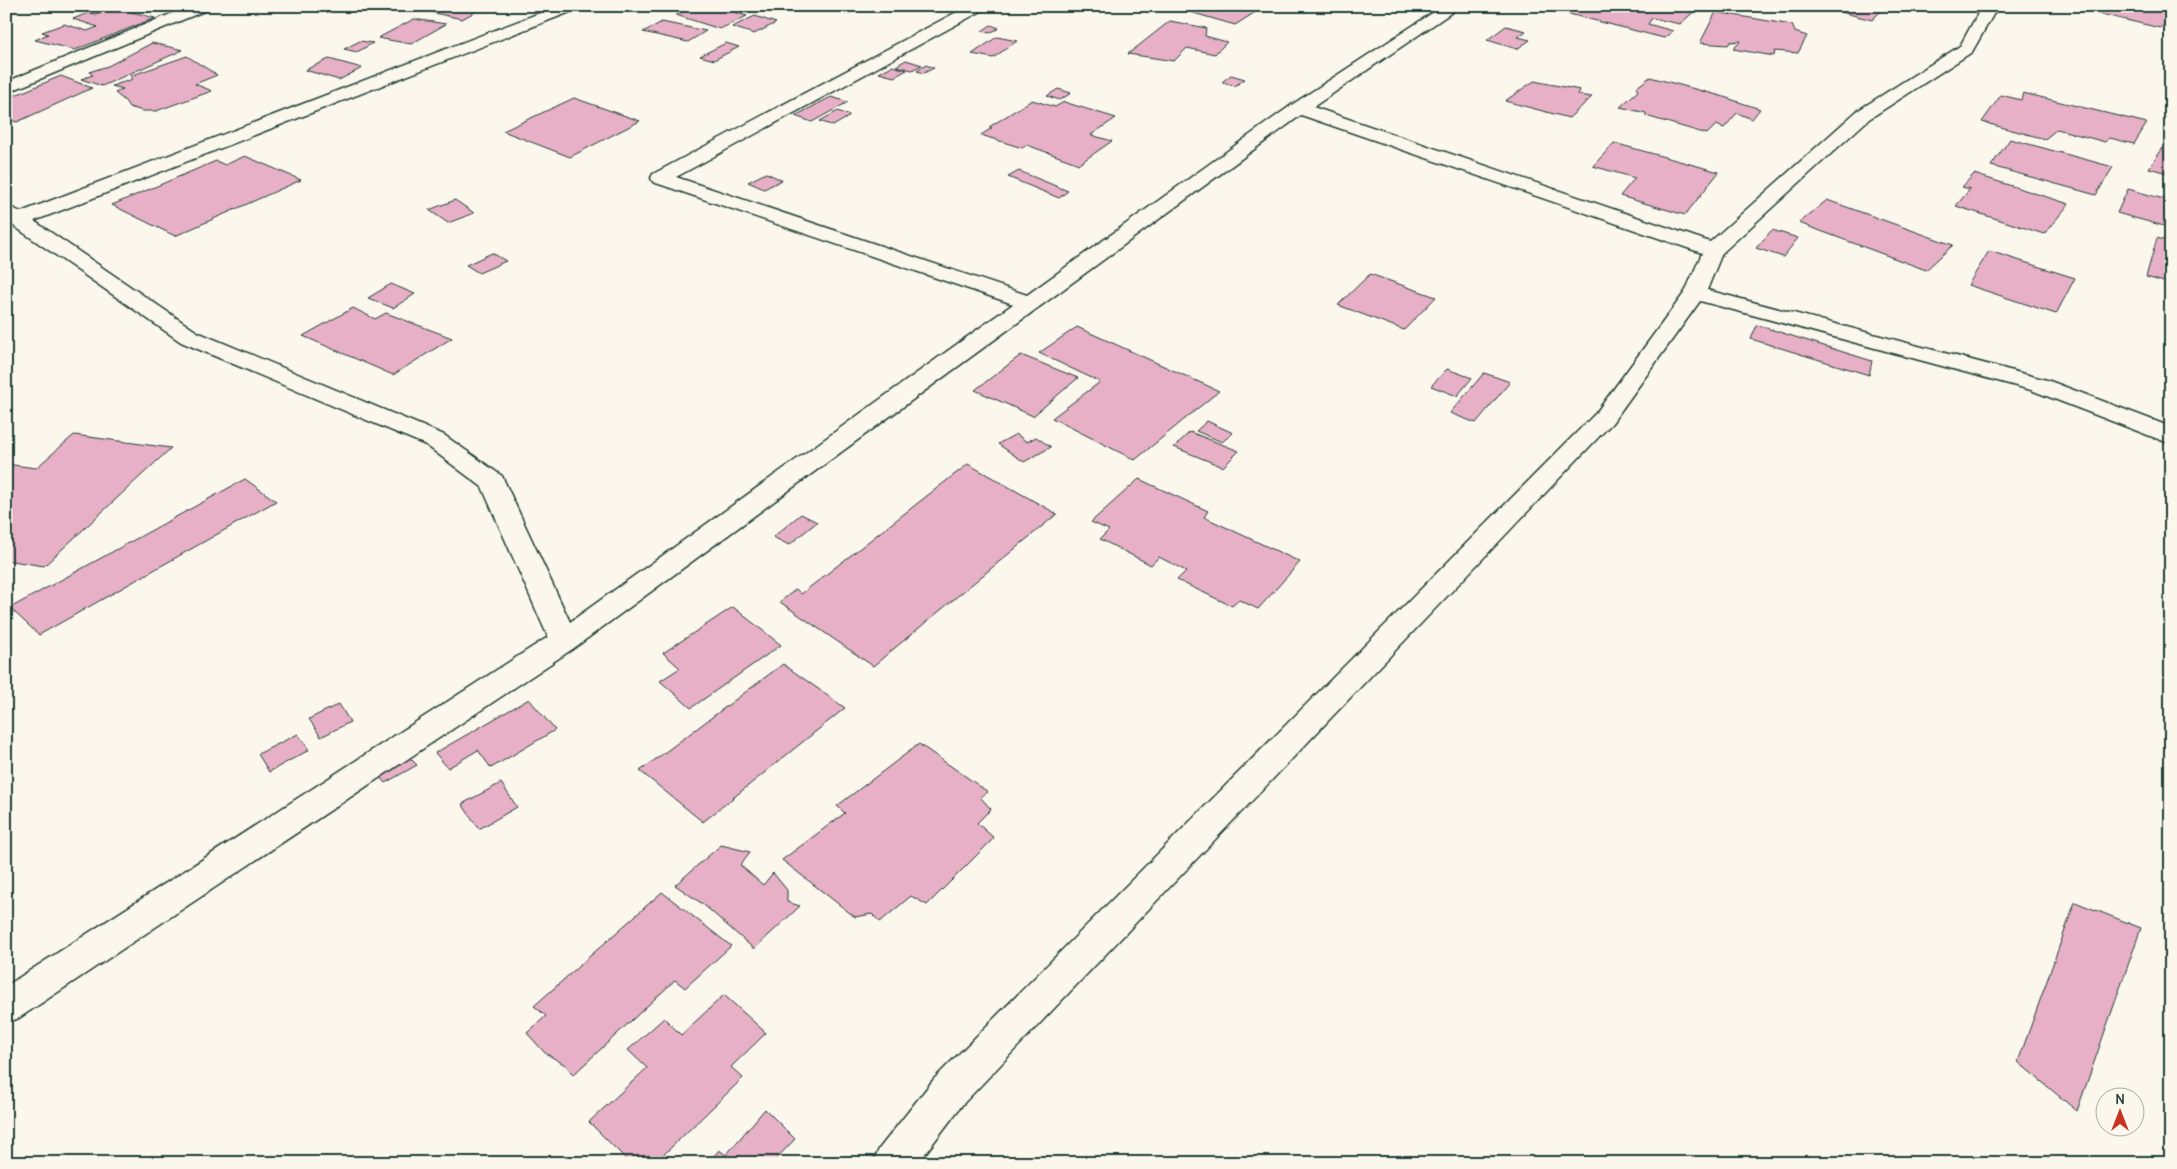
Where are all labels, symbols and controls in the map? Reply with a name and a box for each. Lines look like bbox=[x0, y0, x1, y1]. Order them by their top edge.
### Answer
north arrow bbox=[2094, 1086, 2144, 1136]
text: N bbox=[2115, 1090, 2125, 1108]

